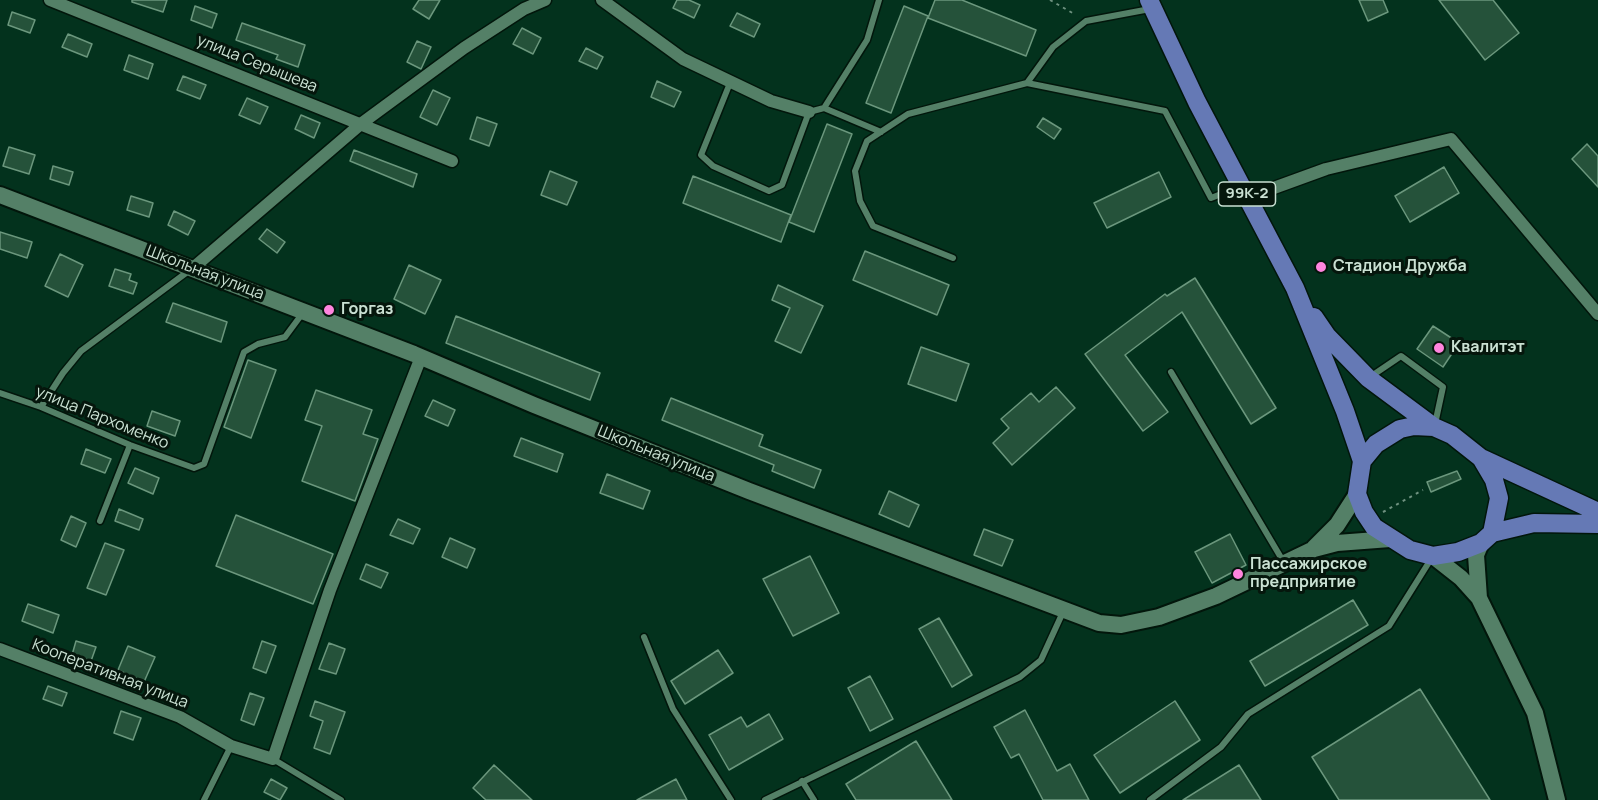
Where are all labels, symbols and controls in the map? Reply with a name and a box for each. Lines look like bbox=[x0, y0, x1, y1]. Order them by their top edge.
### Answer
street label: улица Серышева bbox=[194, 31, 320, 97]
road number: 99К-2 bbox=[1218, 182, 1276, 206]
street label: Школьная улица bbox=[143, 242, 267, 304]
place label: Стадион Дружба bbox=[1333, 257, 1467, 277]
marker: Стадион Дружба bbox=[1314, 260, 1328, 274]
place label: Горгаз bbox=[341, 300, 393, 320]
marker: Горгаз bbox=[322, 303, 336, 317]
place label: Квалитэт bbox=[1451, 338, 1525, 358]
marker: Квалитэт bbox=[1432, 341, 1446, 355]
street label: улица Пархоменко bbox=[32, 382, 172, 454]
street label: Школьная улица bbox=[595, 422, 717, 486]
place label: Пассажирское предприятие bbox=[1250, 555, 1367, 593]
marker: Пассажирское предприятие bbox=[1231, 567, 1245, 581]
street label: Кооперативная улица bbox=[29, 635, 191, 713]

